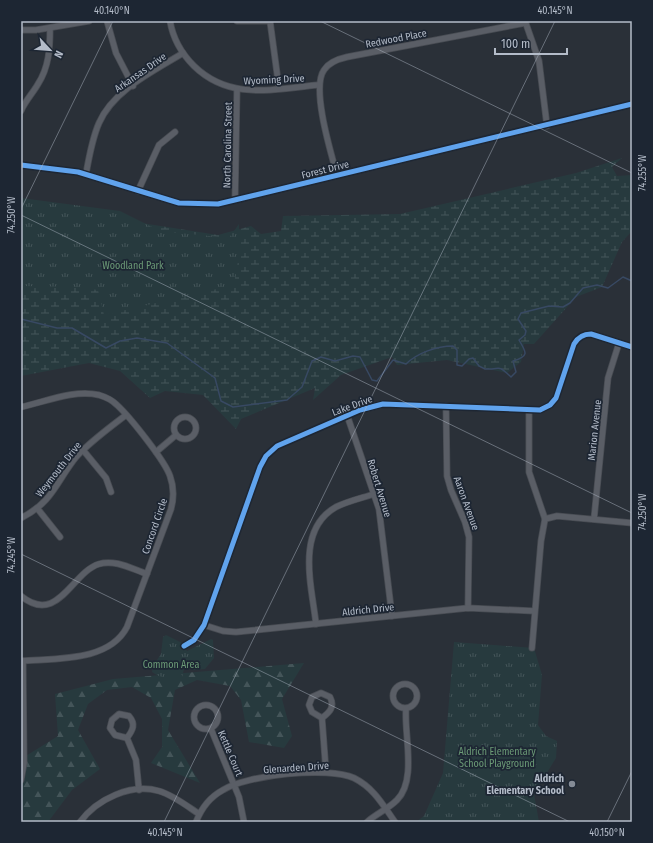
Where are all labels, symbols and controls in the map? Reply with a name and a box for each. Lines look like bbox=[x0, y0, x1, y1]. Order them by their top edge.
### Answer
text: 40.140°N bbox=[94, 5, 130, 17]
text: 40.145°N bbox=[537, 5, 573, 17]
street label: Redwood Place bbox=[365, 27, 428, 51]
north arrow bbox=[30, 30, 70, 70]
scale bar bbox=[495, 30, 567, 56]
text: 100 m bbox=[501, 37, 530, 51]
text: N bbox=[51, 48, 66, 60]
street label: Arkansas Drive bbox=[112, 51, 169, 95]
street label: Wyoming Drive bbox=[243, 72, 305, 88]
street label: North Carolina Street bbox=[221, 101, 235, 188]
text: 74.255°W bbox=[637, 154, 649, 191]
street label: Forest Drive bbox=[300, 158, 350, 182]
text: 74.250°W bbox=[6, 196, 18, 234]
park label: Woodland Park bbox=[102, 260, 164, 272]
street label: Lake Drive bbox=[330, 393, 374, 419]
street label: Marion Avenue bbox=[586, 399, 604, 461]
street label: Weymouth Drive bbox=[33, 439, 84, 500]
street label: Robert Avenue bbox=[365, 458, 394, 519]
street label: Aaron Avenue bbox=[451, 475, 481, 532]
text: 74.250°W bbox=[637, 493, 649, 531]
street label: Concord Circle bbox=[140, 497, 170, 556]
text: 74.245°W bbox=[6, 536, 18, 573]
street label: Aldrich Drive bbox=[341, 601, 395, 619]
park label: Common Area bbox=[143, 659, 199, 671]
street label: Kettle Court bbox=[215, 729, 245, 779]
park label: Aldrich Elementary School Playground bbox=[458, 746, 536, 770]
street label: Glenarden Drive bbox=[263, 760, 329, 776]
place label: Aldrich Elementary School bbox=[487, 773, 564, 797]
marker: Aldrich Elementary School bbox=[567, 779, 577, 789]
text: 40.145°N bbox=[147, 827, 183, 839]
text: 40.150°N bbox=[589, 827, 625, 839]

